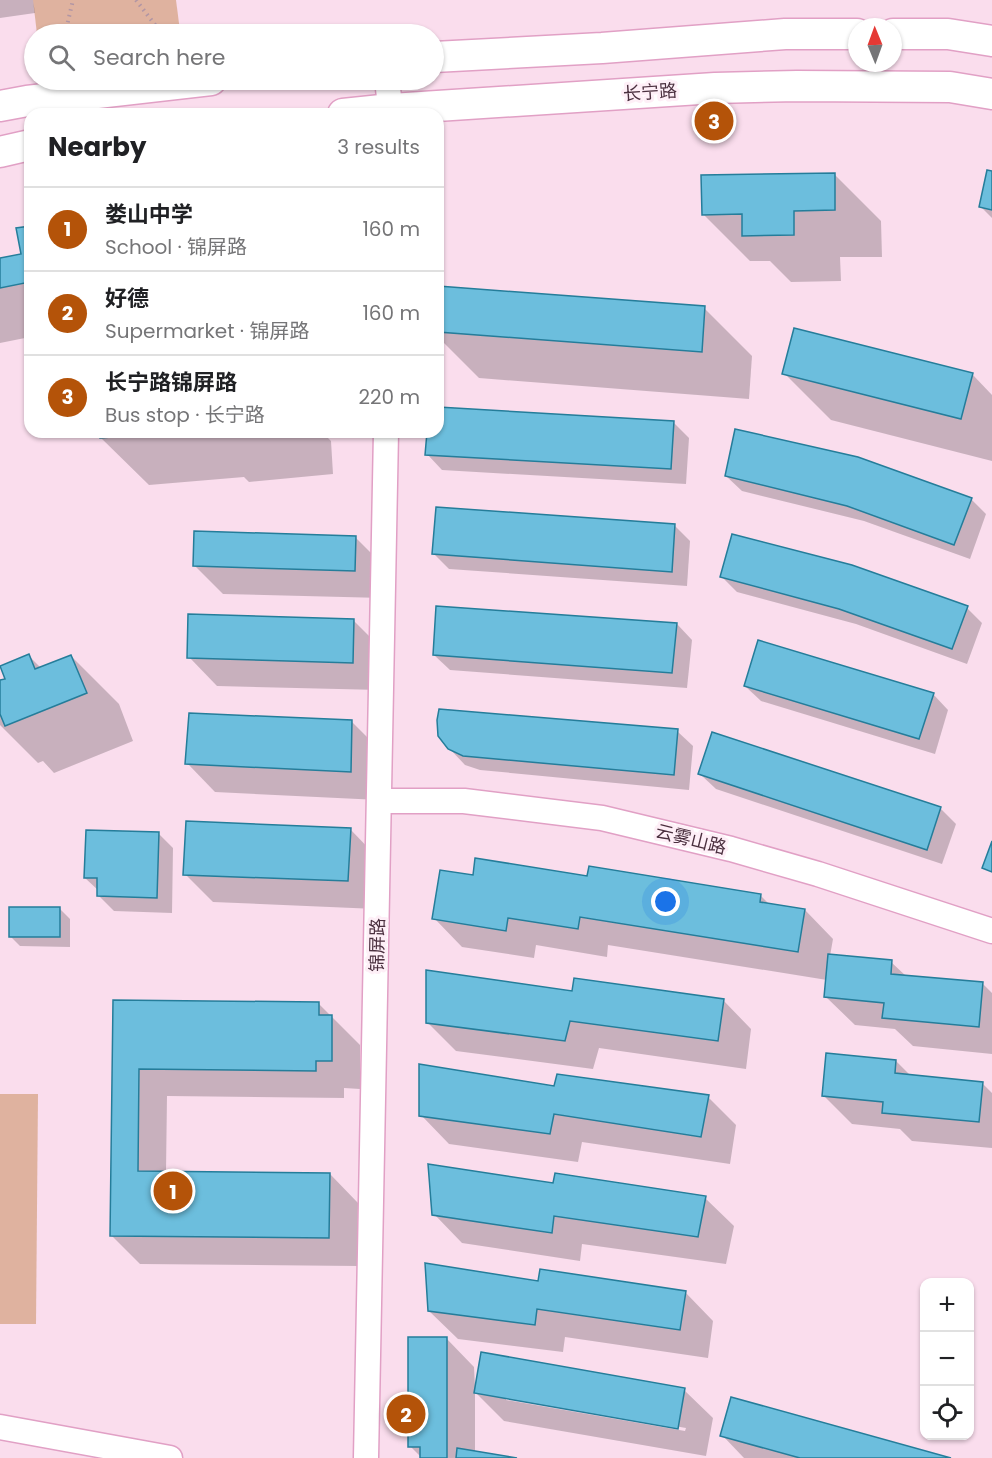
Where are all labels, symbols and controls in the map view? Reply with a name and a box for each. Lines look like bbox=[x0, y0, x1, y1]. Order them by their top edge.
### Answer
north arrow bbox=[848, 18, 902, 72]
search box bbox=[24, 24, 444, 90]
icon: search bbox=[45, 41, 78, 74]
text: Search here bbox=[93, 42, 226, 73]
street label: 长宁路 bbox=[622, 78, 678, 106]
pin: 3 bbox=[694, 98, 734, 144]
text: Nearby bbox=[48, 129, 146, 165]
text: 3 results bbox=[337, 133, 420, 161]
text: 娄山中学 bbox=[105, 199, 193, 230]
text: 1 bbox=[64, 215, 71, 243]
text: 160 m bbox=[362, 215, 420, 243]
text: School · 锦屏路 bbox=[105, 233, 247, 261]
text: 好德 bbox=[105, 283, 149, 314]
text: 2 bbox=[62, 299, 73, 327]
text: 160 m bbox=[362, 299, 420, 327]
text: Supermarket · 锦屏路 bbox=[105, 317, 309, 345]
text: 长宁路锦屏路 bbox=[105, 367, 237, 398]
text: 3 bbox=[61, 383, 74, 411]
text: 220 m bbox=[359, 383, 420, 411]
text: Bus stop · 长宁路 bbox=[105, 401, 265, 429]
street label: 云雾山路 bbox=[653, 818, 729, 860]
your location bbox=[651, 887, 680, 916]
street label: 锦屏路 bbox=[364, 918, 390, 972]
pin: 1 bbox=[154, 1168, 192, 1214]
map controls bbox=[920, 1278, 974, 1440]
button: + bbox=[920, 1278, 974, 1332]
button: − bbox=[920, 1332, 974, 1386]
button: locate bbox=[920, 1386, 974, 1440]
pin: 2 bbox=[386, 1392, 426, 1436]

